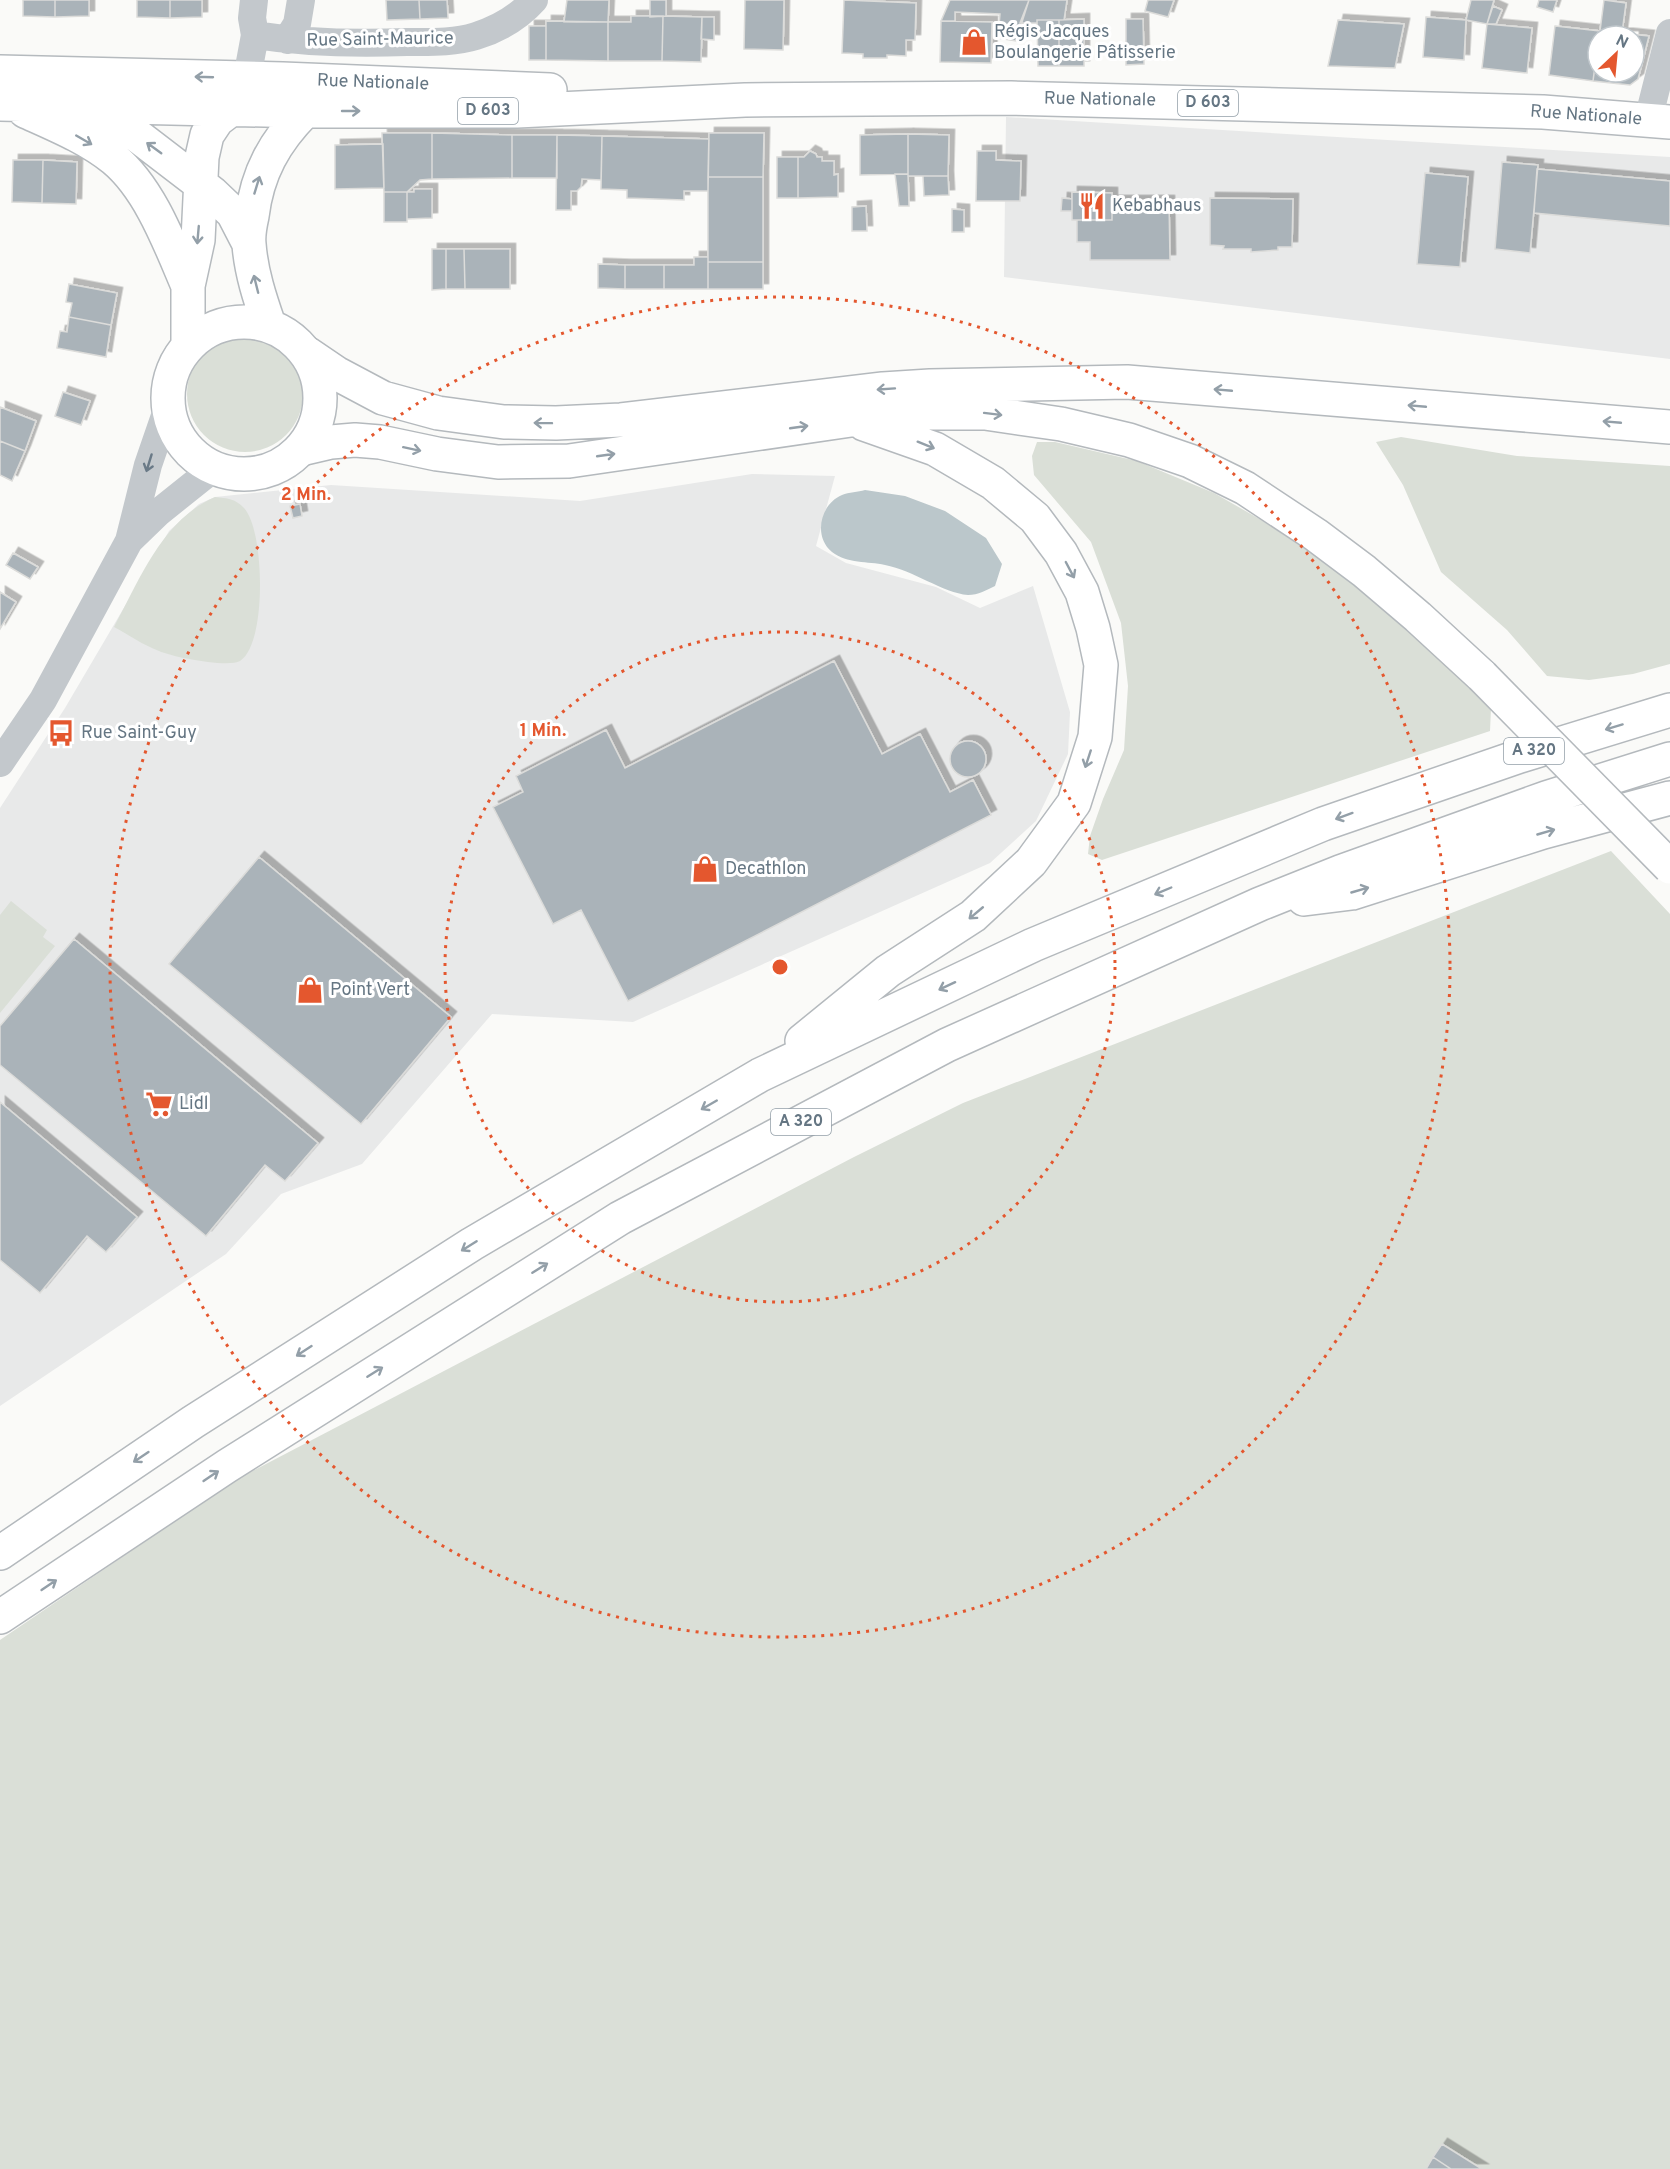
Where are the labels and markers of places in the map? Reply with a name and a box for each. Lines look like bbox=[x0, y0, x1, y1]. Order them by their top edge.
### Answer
place label: Régis Jacques Boulangerie Pâtisserie bbox=[994, 21, 1176, 65]
shop icon: Régis Jacques Boulangerie Pâtisserie bbox=[959, 27, 989, 57]
restaurant icon: Kebabhaus bbox=[1077, 191, 1107, 221]
place label: Kebabhaus bbox=[1112, 195, 1201, 218]
bus stop icon: Rue Saint-Guy bbox=[46, 718, 76, 748]
place label: Rue Saint-Guy bbox=[81, 722, 197, 745]
shop icon: Decathlon bbox=[690, 854, 720, 884]
place label: Decathlon bbox=[725, 858, 807, 881]
centre of rings bbox=[770, 957, 790, 977]
shop icon: Point Vert bbox=[295, 975, 325, 1005]
place label: Point Vert bbox=[330, 979, 410, 1002]
supermarket icon: Lidl bbox=[144, 1089, 174, 1119]
place label: Lidl bbox=[179, 1093, 208, 1116]

